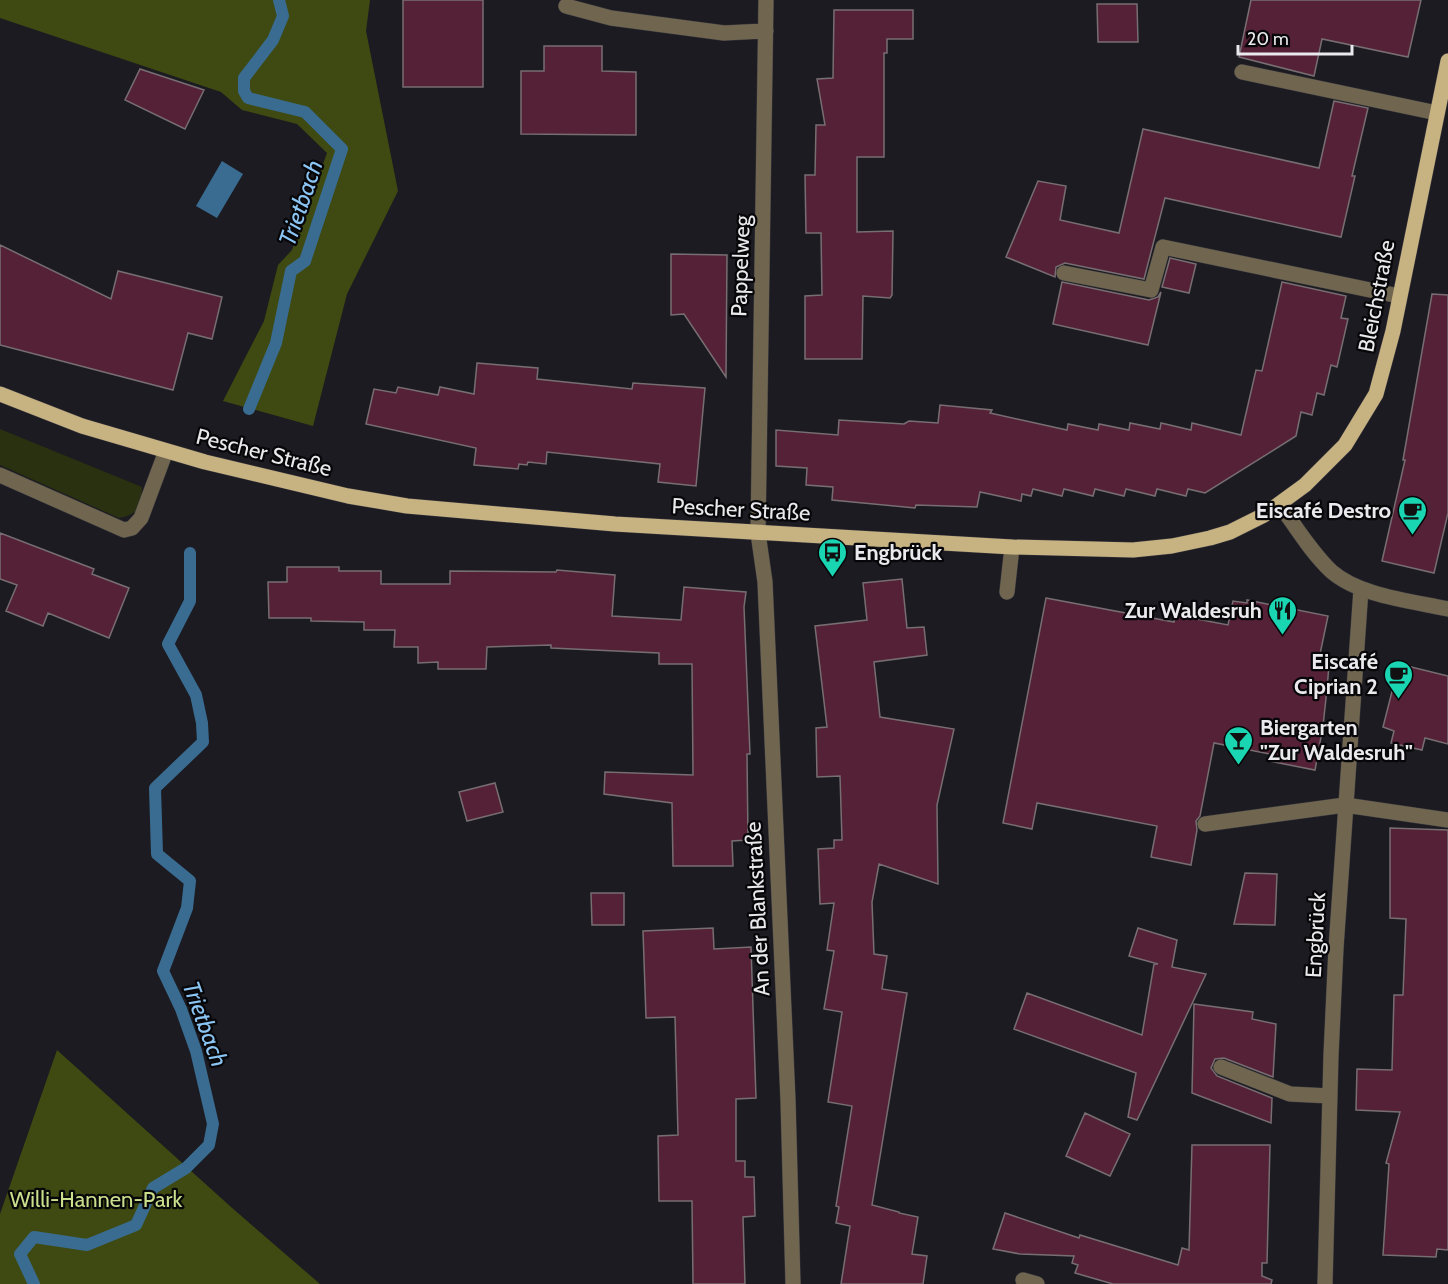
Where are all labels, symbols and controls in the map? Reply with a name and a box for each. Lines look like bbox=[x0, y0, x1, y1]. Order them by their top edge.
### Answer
scale bar bbox=[1238, 18, 1352, 56]
text: 20 m bbox=[1247, 28, 1289, 50]
water label: Trietbach bbox=[272, 156, 329, 250]
street label: Pappelweg bbox=[725, 214, 756, 317]
street label: Bleichstraße bbox=[1352, 238, 1401, 354]
street label: Pescher Straße bbox=[193, 423, 335, 482]
street label: Pescher Straße bbox=[671, 492, 811, 527]
cafe icon: Eiscafé Destro bbox=[1396, 494, 1428, 536]
place label: Eiscafé Destro bbox=[1256, 497, 1391, 524]
bus stop icon: Engbrück bbox=[817, 536, 849, 578]
place label: Engbrück bbox=[854, 539, 943, 566]
restaurant icon: Zur Waldesruh bbox=[1267, 594, 1299, 636]
place label: Zur Waldesruh bbox=[1124, 597, 1262, 624]
place label: Eiscafé Ciprian 2 bbox=[1294, 648, 1378, 700]
cafe icon: Eiscafé Ciprian 2 bbox=[1383, 658, 1415, 700]
place label: Biergarten "Zur Waldesruh" bbox=[1260, 714, 1413, 766]
bar icon: Biergarten "Zur Waldesruh" bbox=[1223, 724, 1255, 766]
street label: An der Blankstraße bbox=[739, 821, 776, 997]
street label: Engbrück bbox=[1300, 891, 1331, 979]
water label: Trietbach bbox=[177, 977, 234, 1071]
park label: Willi-Hannen-Park bbox=[10, 1186, 183, 1213]

